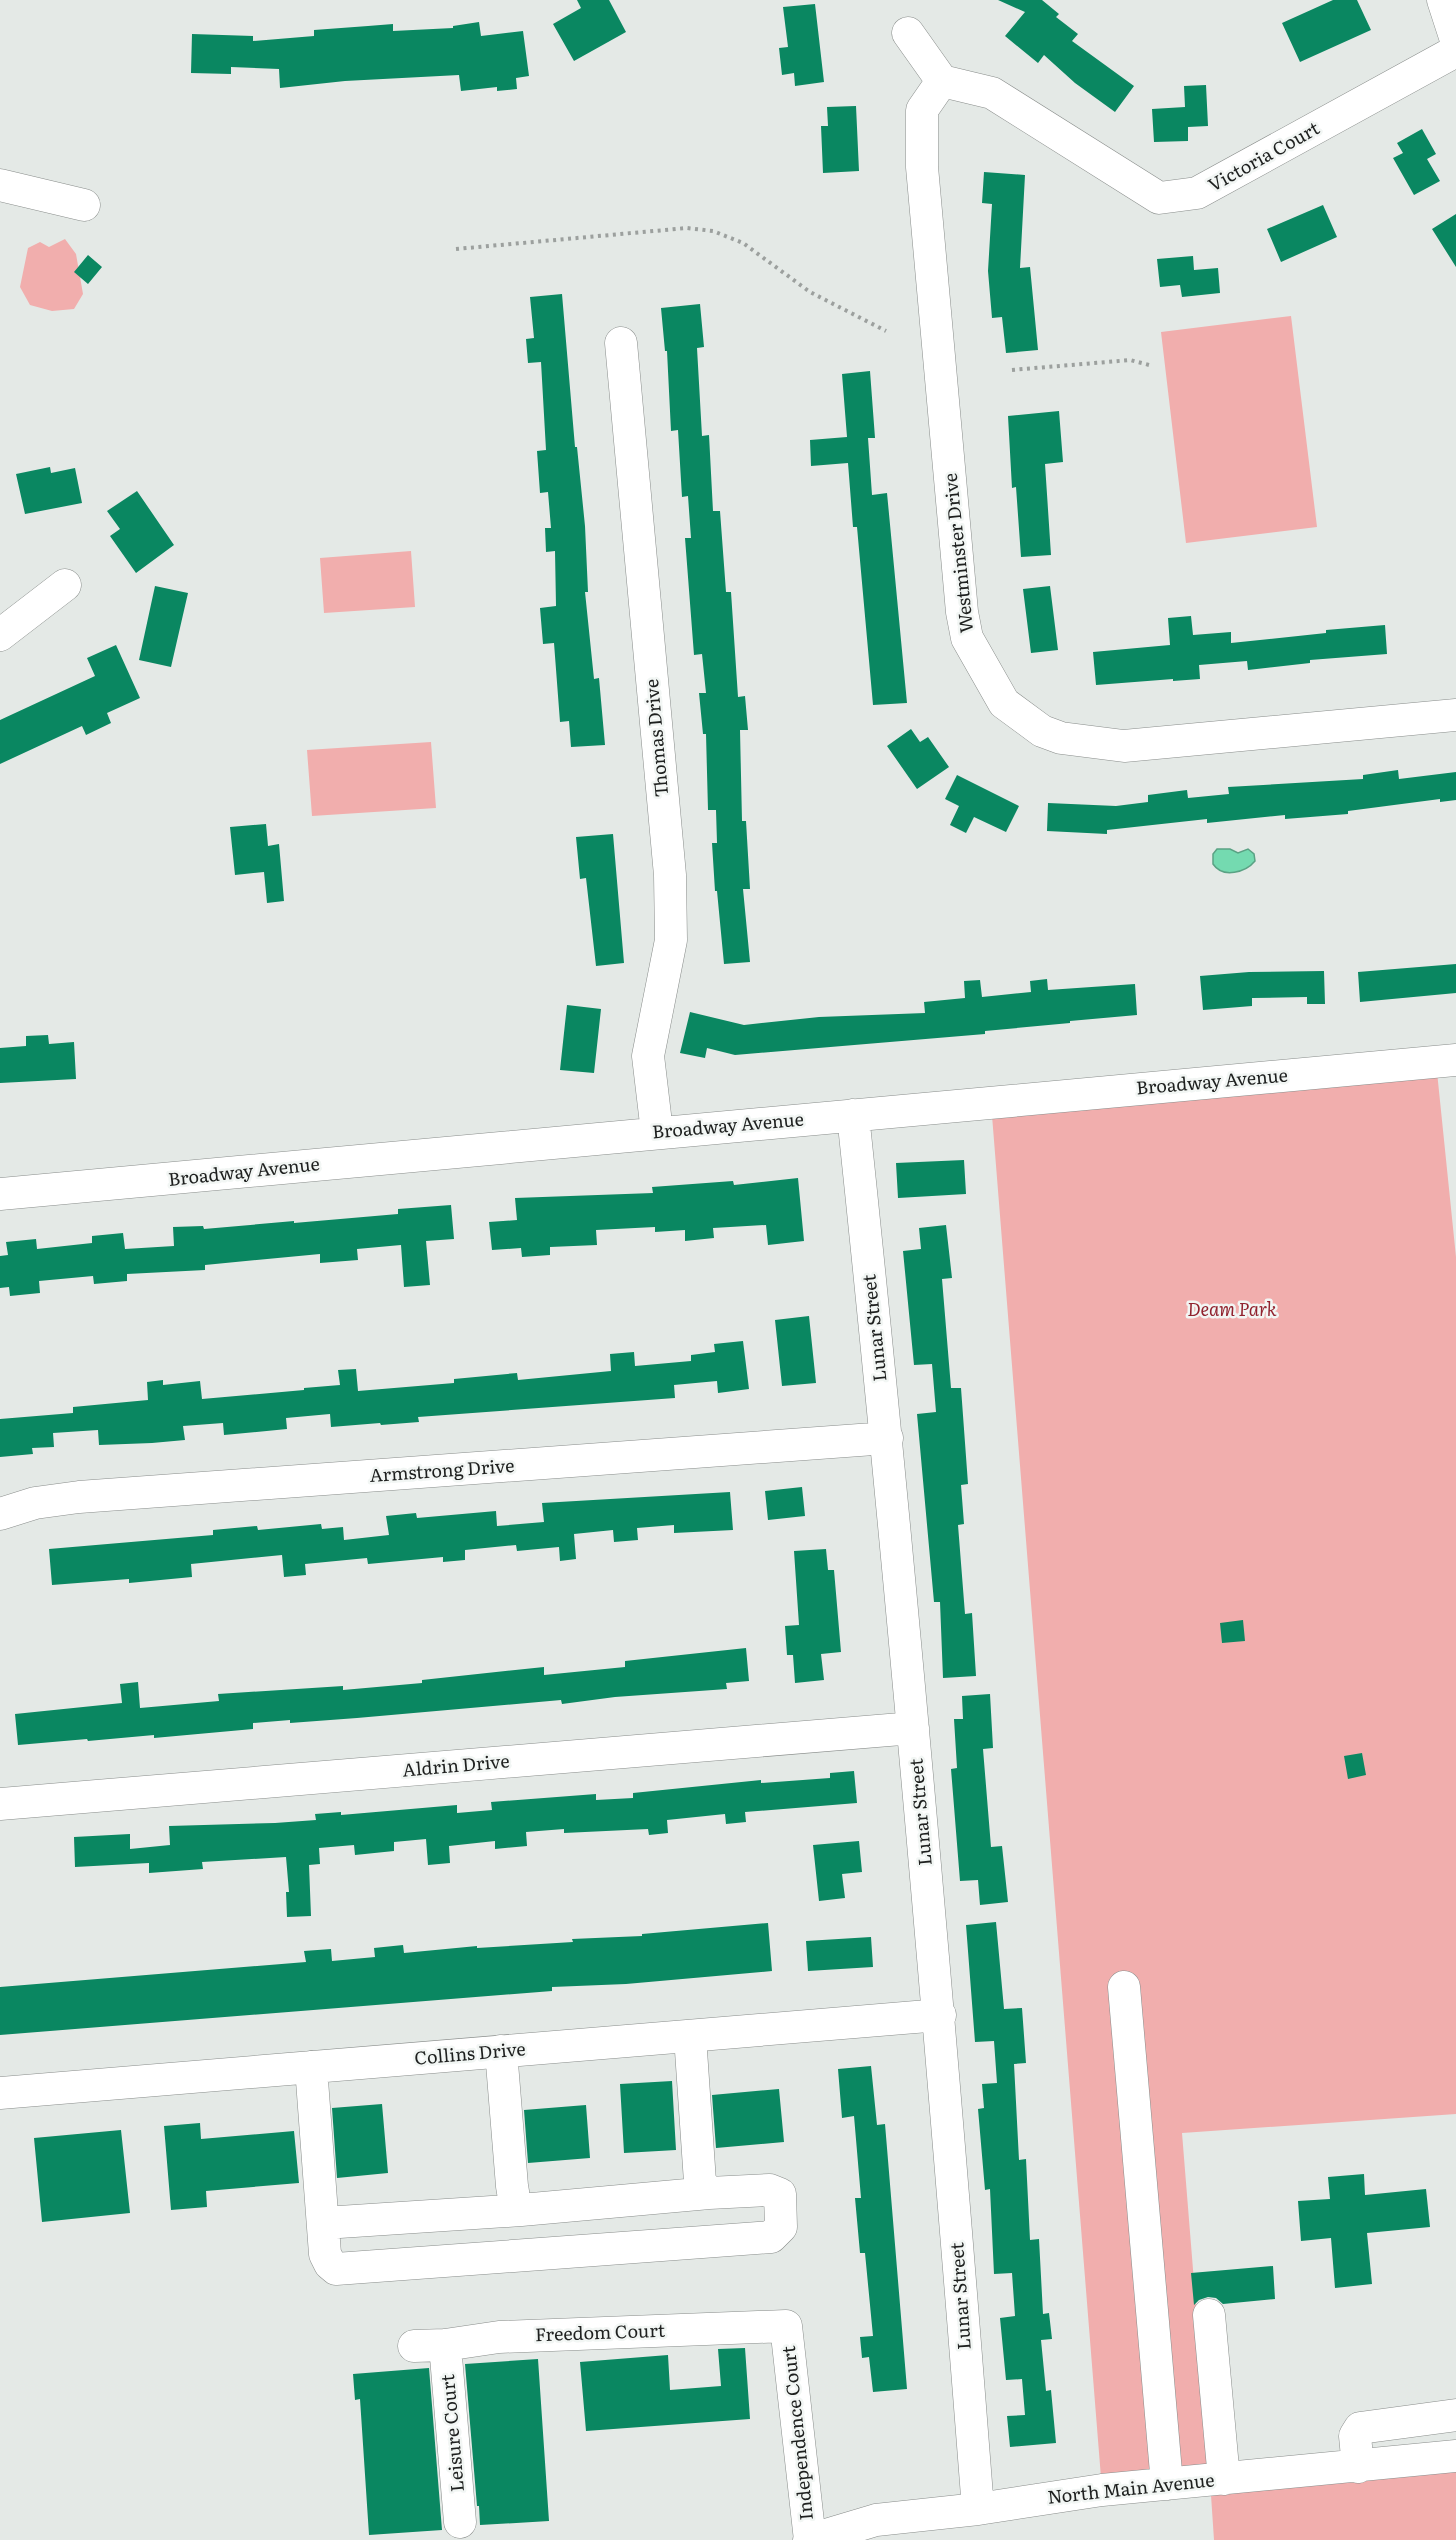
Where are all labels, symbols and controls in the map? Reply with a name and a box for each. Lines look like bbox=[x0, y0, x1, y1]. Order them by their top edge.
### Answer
street label: Victoria Court bbox=[1203, 114, 1325, 197]
street label: Westminster Drive bbox=[936, 472, 979, 635]
street label: Thomas Drive bbox=[637, 678, 674, 798]
street label: Broadway Avenue bbox=[1135, 1060, 1289, 1101]
street label: Broadway Avenue bbox=[651, 1104, 805, 1145]
street label: Broadway Avenue bbox=[167, 1149, 321, 1192]
street label: Lunar Street bbox=[854, 1273, 893, 1383]
park label: Deam Park bbox=[1187, 1295, 1277, 1322]
street label: Armstrong Drive bbox=[369, 1451, 515, 1488]
street label: Aldrin Drive bbox=[401, 1746, 511, 1783]
street label: Lunar Street bbox=[901, 1757, 938, 1867]
street label: Collins Drive bbox=[413, 2034, 527, 2071]
street label: Lunar Street bbox=[942, 2241, 977, 2351]
street label: Freedom Court bbox=[534, 2316, 666, 2347]
street label: Independence Court bbox=[774, 2344, 819, 2522]
street label: Leisure Court bbox=[433, 2373, 470, 2493]
street label: North Main Avenue bbox=[1046, 2465, 1216, 2510]

